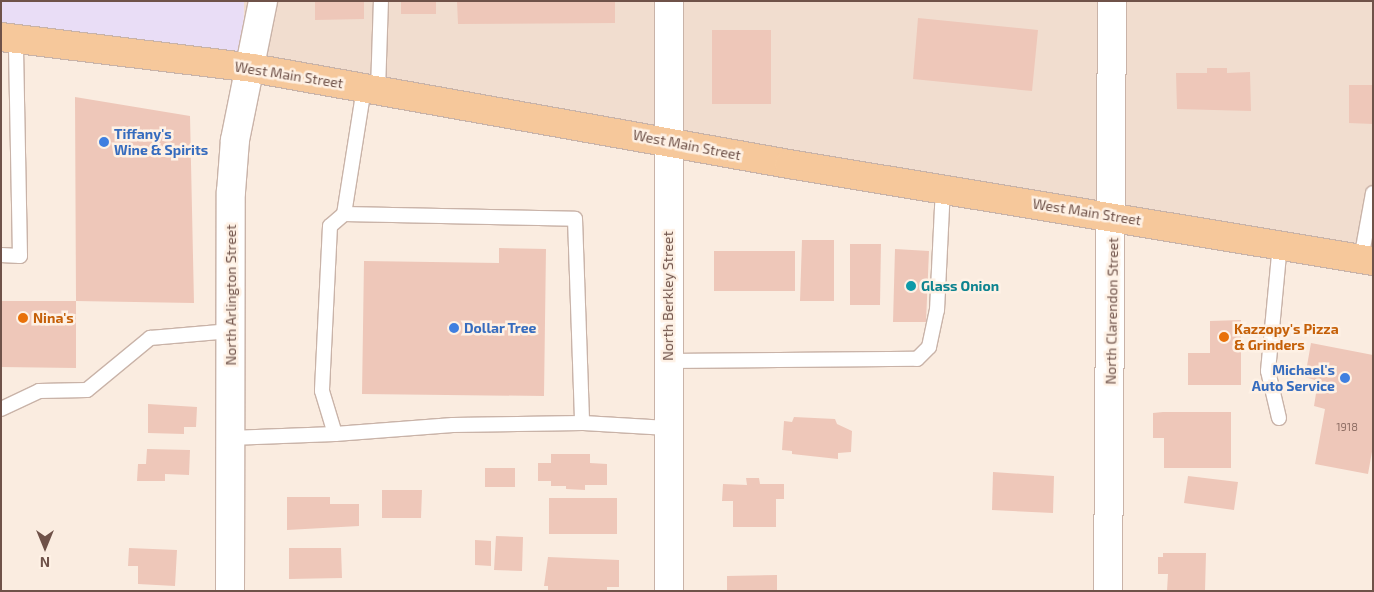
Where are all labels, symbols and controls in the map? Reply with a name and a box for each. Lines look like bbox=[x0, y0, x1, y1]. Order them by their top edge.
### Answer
street label: West Main Street bbox=[234, 58, 344, 92]
place label: Tiffany's Wine & Spirits bbox=[114, 126, 208, 158]
street label: West Main Street bbox=[632, 126, 742, 164]
marker: Tiffany's Wine & Spirits bbox=[98, 136, 110, 148]
street label: West Main Street bbox=[1032, 195, 1142, 229]
street label: North Arlington Street bbox=[223, 224, 239, 366]
street label: North Berkley Street bbox=[660, 231, 676, 361]
street label: North Clarendon Street bbox=[1102, 237, 1122, 385]
place label: Glass Onion bbox=[921, 278, 999, 294]
marker: Glass Onion bbox=[905, 280, 917, 292]
place label: Nina's bbox=[33, 310, 74, 326]
marker: Nina's bbox=[17, 312, 29, 324]
place label: Dollar Tree bbox=[464, 320, 537, 336]
place label: Kazzopy's Pizza & Grinders bbox=[1234, 321, 1339, 354]
marker: Dollar Tree bbox=[448, 322, 460, 334]
marker: Kazzopy's Pizza & Grinders bbox=[1218, 331, 1230, 343]
place label: Michael's Auto Service bbox=[1252, 362, 1335, 394]
marker: Michael's Auto Service bbox=[1339, 372, 1351, 384]
house number: 1918 bbox=[1336, 420, 1358, 434]
north arrow bbox=[20, 522, 70, 572]
text: N bbox=[40, 554, 50, 571]

